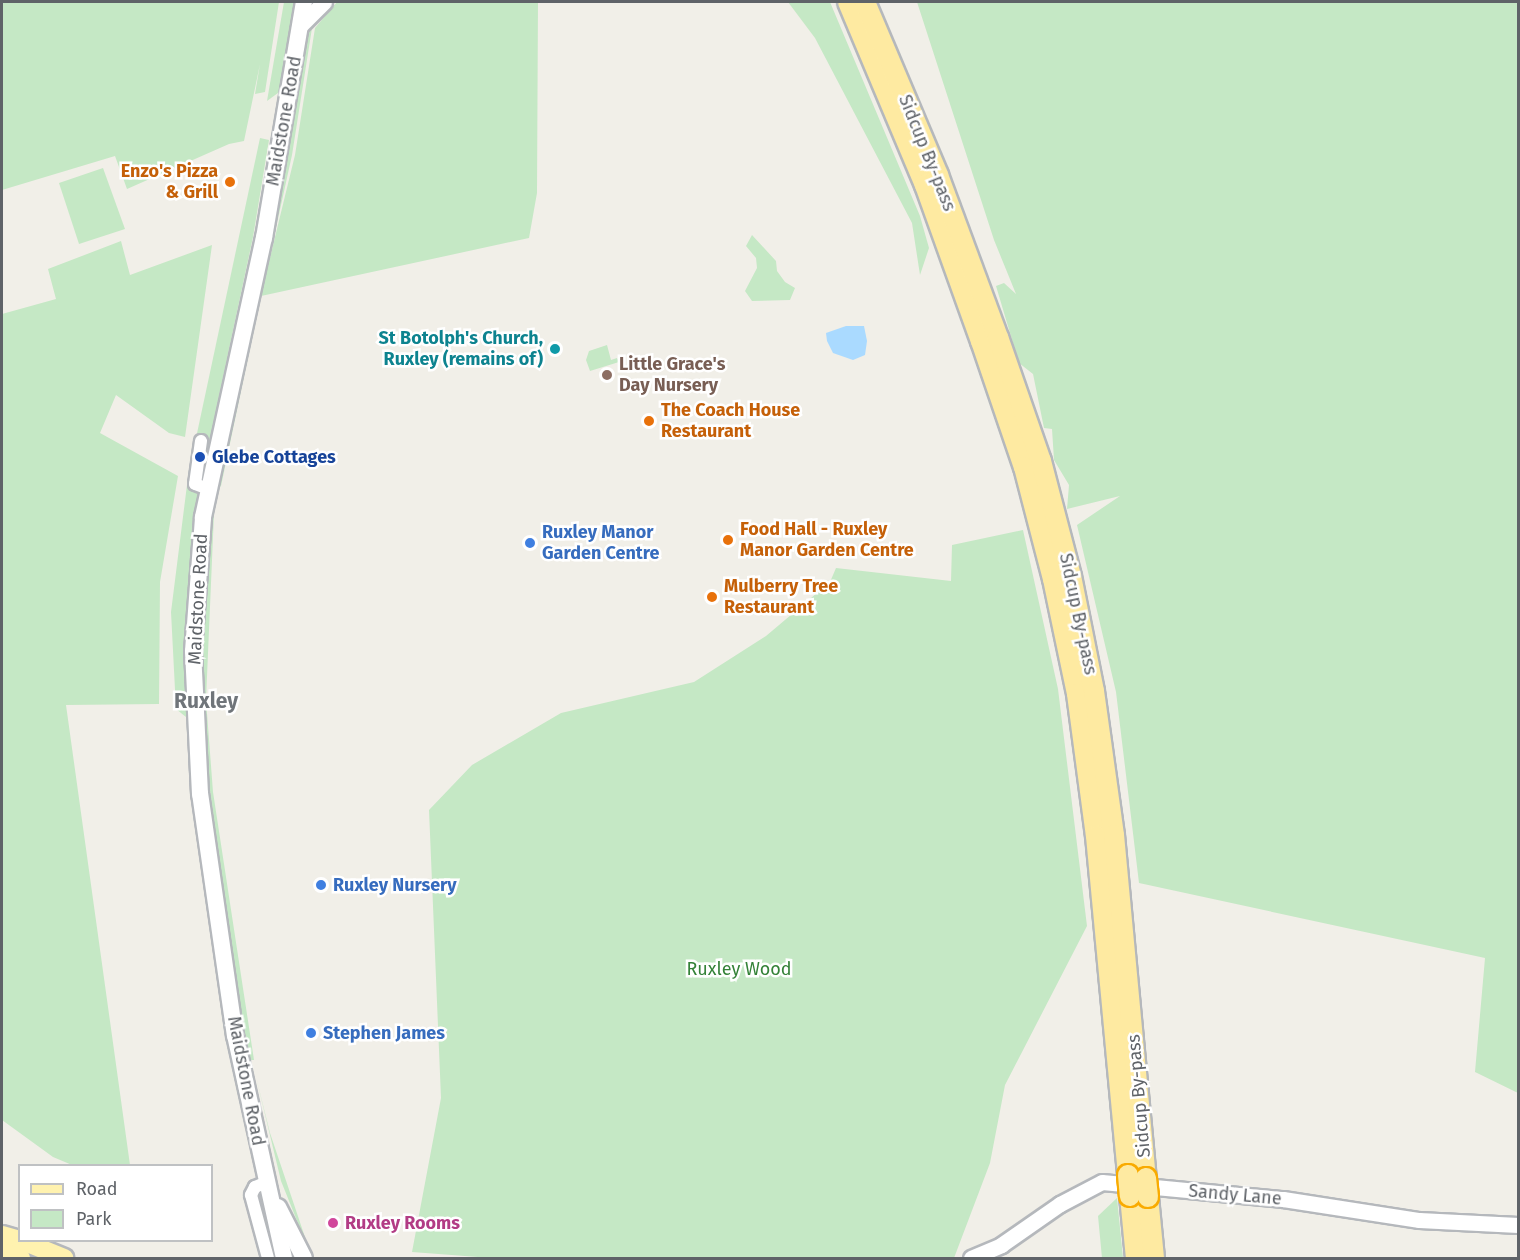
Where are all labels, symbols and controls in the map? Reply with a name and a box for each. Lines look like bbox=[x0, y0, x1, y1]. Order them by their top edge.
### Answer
street label: Maidstone Road bbox=[262, 54, 306, 188]
street label: Sidcup By-pass bbox=[894, 92, 960, 214]
place label: Enzo's Pizza & Grill bbox=[121, 161, 218, 204]
marker: Enzo's Pizza & Grill bbox=[223, 175, 237, 189]
place label: St Botolph's Church, Ruxley (remains of) bbox=[379, 328, 543, 370]
marker: St Botolph's Church, Ruxley (remains of) bbox=[548, 342, 562, 356]
place label: Little Grace's Day Nursery bbox=[619, 354, 725, 397]
marker: Little Grace's Day Nursery bbox=[600, 368, 614, 382]
place label: The Coach House Restaurant bbox=[661, 400, 800, 442]
marker: The Coach House Restaurant bbox=[642, 414, 656, 428]
place label: Glebe Cottages bbox=[212, 446, 336, 468]
marker: Glebe Cottages bbox=[193, 450, 207, 464]
place label: Food Hall - Ruxley Manor Garden Centre bbox=[740, 519, 914, 562]
place label: Ruxley Manor Garden Centre bbox=[542, 522, 659, 564]
street label: Maidstone Road bbox=[184, 533, 212, 665]
marker: Food Hall - Ruxley Manor Garden Centre bbox=[721, 533, 735, 547]
marker: Ruxley Manor Garden Centre bbox=[523, 536, 537, 550]
street label: Sidcup By-pass bbox=[1055, 551, 1101, 677]
place label: Mulberry Tree Restaurant bbox=[724, 576, 838, 618]
marker: Mulberry Tree Restaurant bbox=[705, 590, 719, 604]
district label: Ruxley bbox=[174, 688, 238, 714]
place label: Ruxley Nursery bbox=[333, 874, 457, 896]
marker: Ruxley Nursery bbox=[314, 878, 328, 892]
park label: Ruxley Wood bbox=[686, 958, 792, 980]
street label: Maidstone Road bbox=[223, 1014, 269, 1148]
place label: Stephen James bbox=[323, 1022, 445, 1044]
marker: Stephen James bbox=[304, 1026, 318, 1040]
street label: Sidcup By-pass bbox=[1123, 1033, 1155, 1159]
legend bbox=[18, 1164, 213, 1242]
text: Road bbox=[76, 1178, 118, 1200]
street label: Sandy Lane bbox=[1187, 1180, 1283, 1210]
text: Park bbox=[76, 1208, 111, 1230]
place label: Ruxley Rooms bbox=[345, 1212, 460, 1234]
marker: Ruxley Rooms bbox=[326, 1216, 340, 1230]

